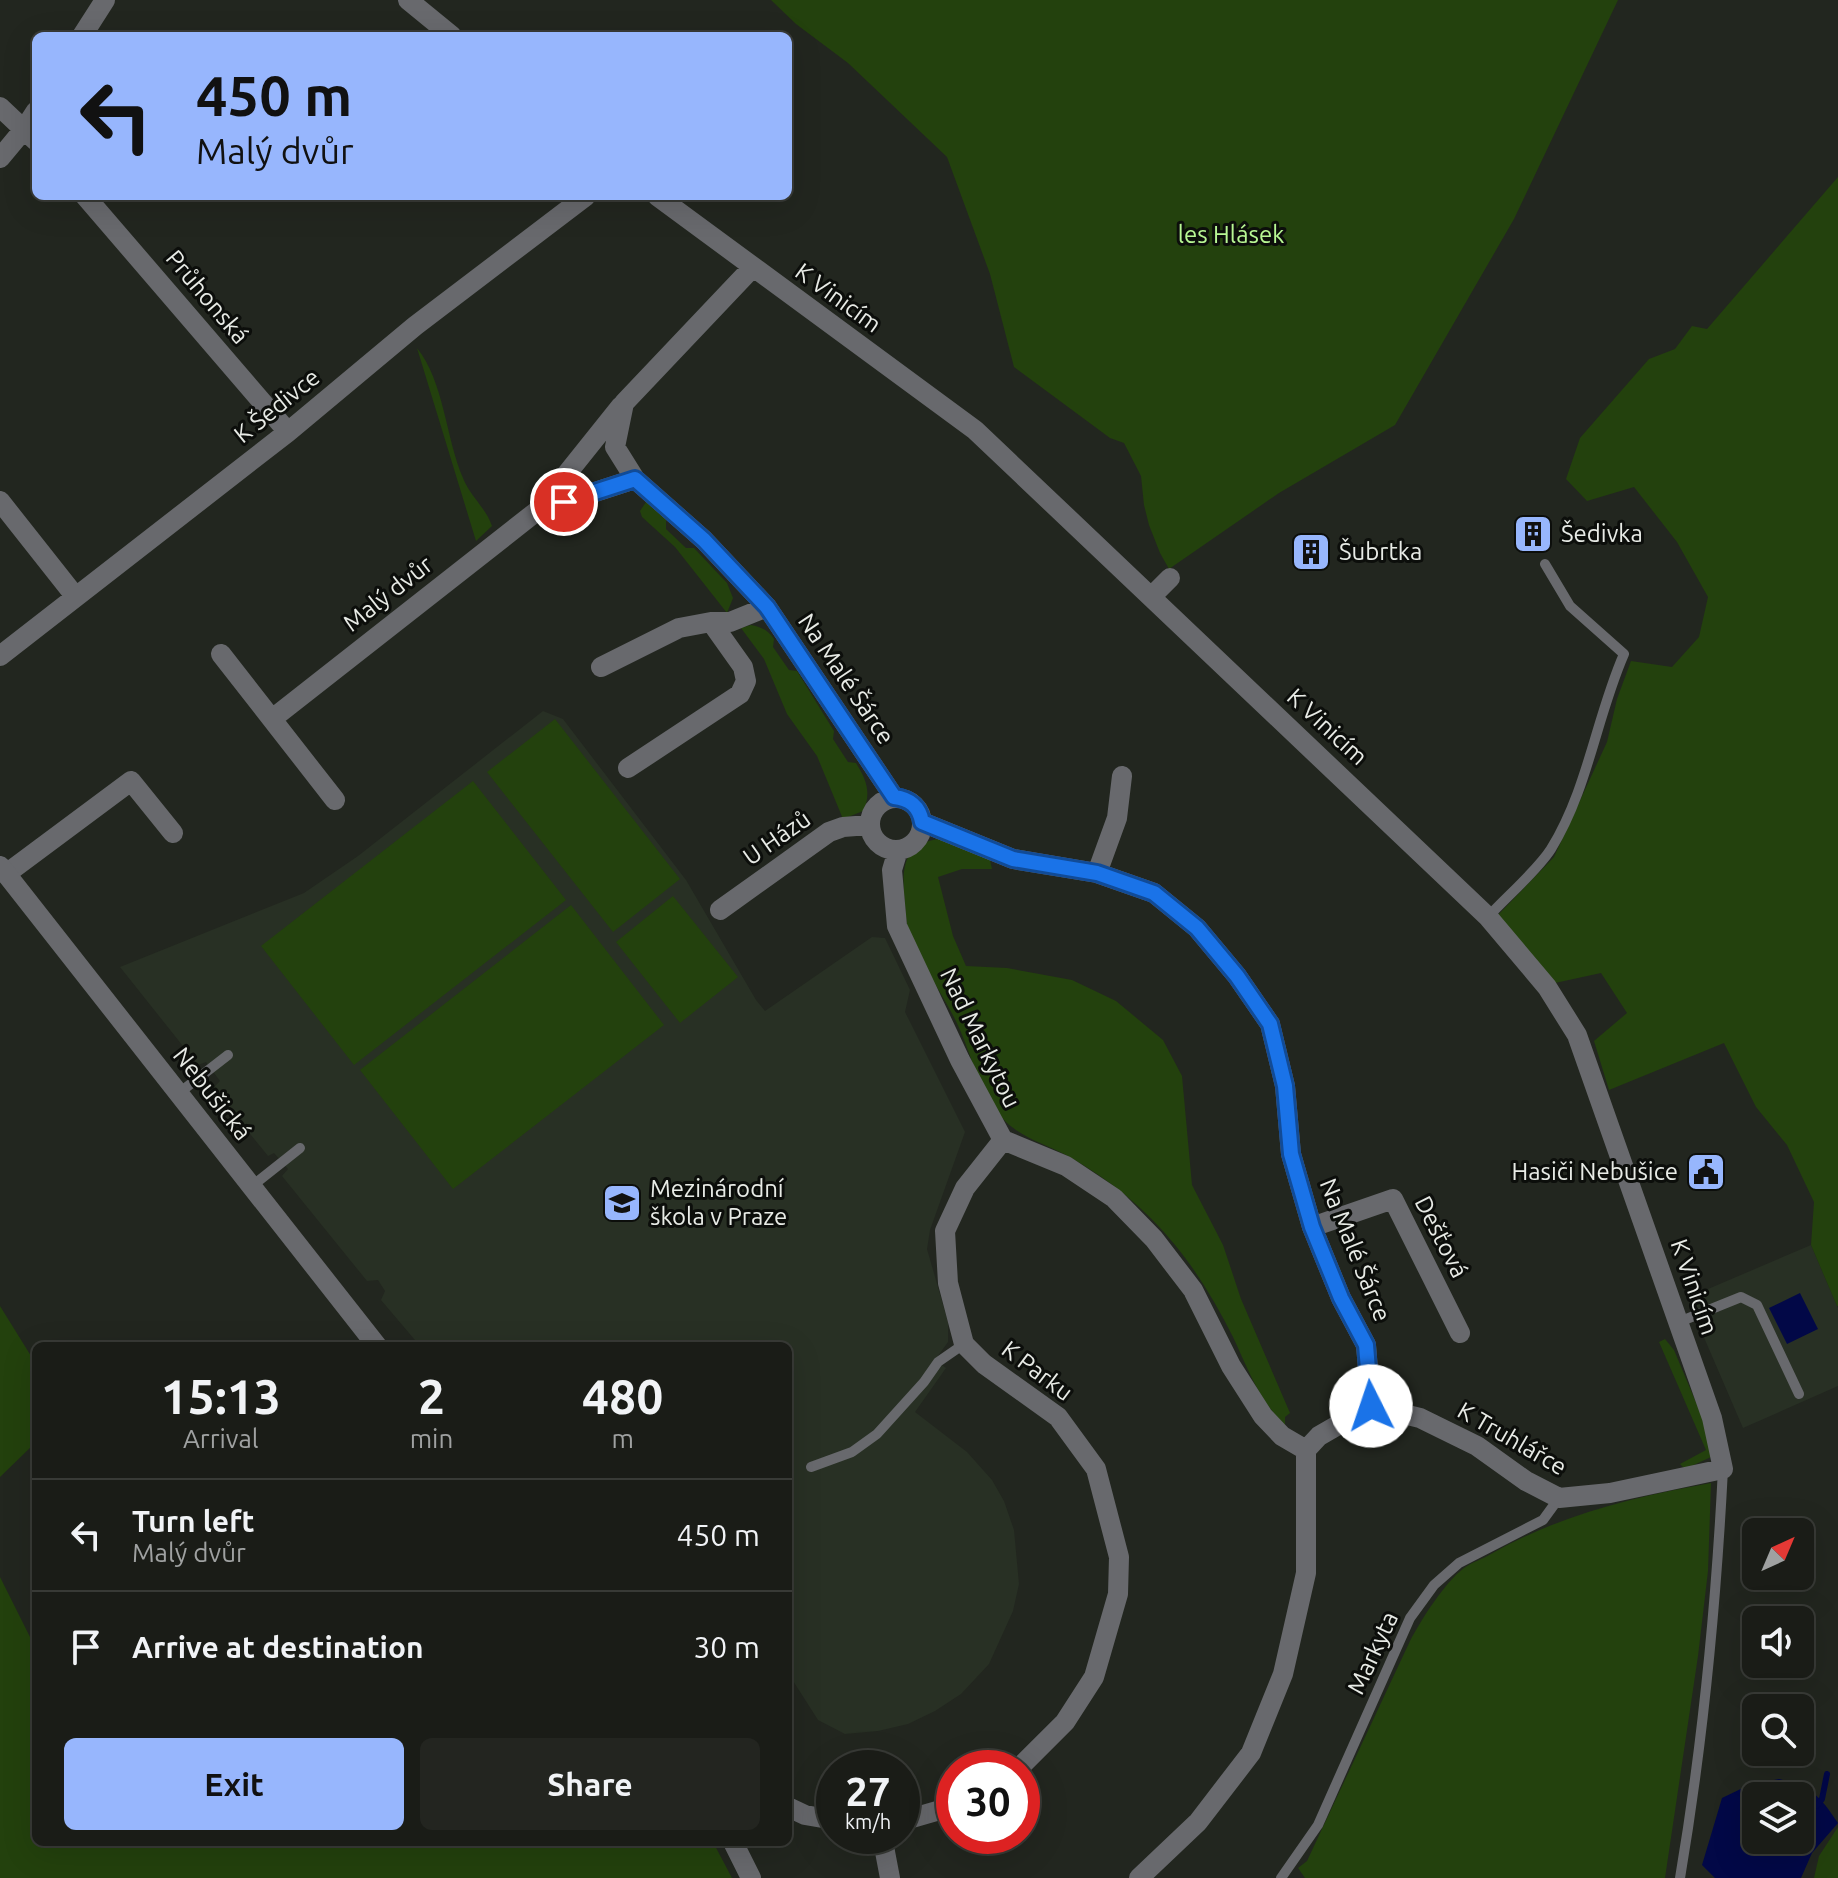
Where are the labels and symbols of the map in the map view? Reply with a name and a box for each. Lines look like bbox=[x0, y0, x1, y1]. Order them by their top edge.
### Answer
park label: les Hlásek bbox=[1178, 221, 1284, 248]
street label: Průhonská bbox=[161, 245, 254, 349]
street label: K Vinicím bbox=[790, 258, 886, 338]
street label: K Šedivce bbox=[228, 362, 325, 448]
pin bbox=[530, 468, 598, 536]
building icon: Šedivka bbox=[1512, 513, 1554, 555]
place label: Šedivka bbox=[1561, 519, 1643, 547]
building icon: Šubrtka bbox=[1290, 531, 1332, 573]
place label: Šubrtka bbox=[1339, 537, 1422, 565]
street label: Malý dvůr bbox=[338, 551, 437, 637]
street label: Na Malé Šárce bbox=[793, 608, 901, 749]
street label: K Vinicím bbox=[1282, 683, 1373, 770]
street label: U Házů bbox=[738, 805, 815, 870]
street label: Nad Markytou bbox=[935, 963, 1026, 1112]
street label: Nebušická bbox=[168, 1042, 257, 1145]
public building icon: Hasiči Nebušice bbox=[1685, 1151, 1727, 1193]
place label: Hasiči Nebušice bbox=[1511, 1158, 1678, 1185]
street label: Na Malé Šárce bbox=[1315, 1174, 1397, 1325]
place label: Mezinárodní škola v Praze bbox=[650, 1175, 787, 1230]
school or university icon: Mezinárodní škola v Praze bbox=[601, 1182, 643, 1224]
street label: Dešťová bbox=[1409, 1191, 1473, 1282]
street label: K Vinicím bbox=[1666, 1236, 1723, 1338]
street label: K Parku bbox=[997, 1335, 1078, 1406]
position arrow bbox=[1329, 1364, 1413, 1448]
street label: K Truhlářce bbox=[1453, 1397, 1571, 1481]
north arrow bbox=[1742, 1518, 1814, 1590]
street label: Markyta bbox=[1342, 1607, 1403, 1698]
speed limit sign: 30 bbox=[936, 1750, 1040, 1854]

